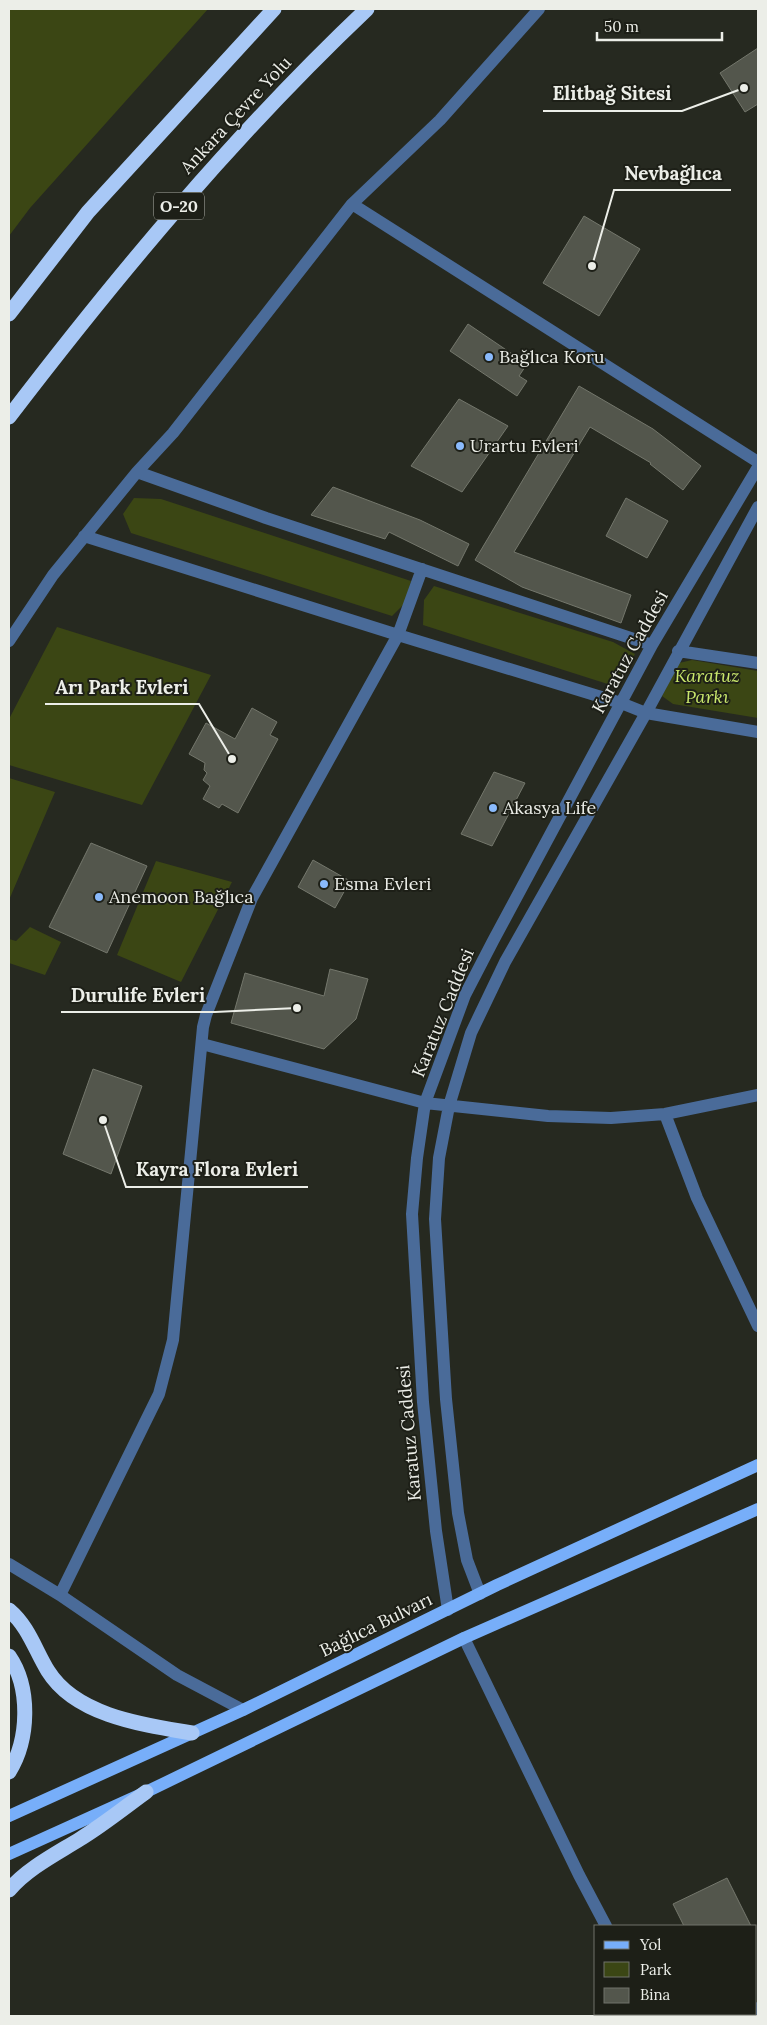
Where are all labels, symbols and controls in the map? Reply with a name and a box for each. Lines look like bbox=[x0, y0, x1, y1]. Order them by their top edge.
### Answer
scale bar bbox=[597, 10, 722, 42]
text: 50 m bbox=[604, 17, 639, 36]
street label: Ankara Çevre Yolu bbox=[174, 51, 296, 179]
callout: Elitbağ Sitesi bbox=[543, 77, 682, 111]
text: Elitbağ Sitesi bbox=[552, 81, 672, 105]
callout: Nevbağlıca bbox=[614, 156, 731, 190]
text: Nevbağlıca bbox=[624, 161, 722, 185]
road number: O-20 bbox=[154, 192, 204, 220]
place label: Bağlıca Koru bbox=[499, 345, 605, 368]
marker: Bağlıca Koru bbox=[483, 351, 495, 363]
place label: Urartu Evleri bbox=[470, 434, 579, 457]
marker: Urartu Evleri bbox=[454, 440, 466, 452]
street label: Karatuz Caddesi bbox=[586, 586, 673, 717]
park label: Karatuz Parkı bbox=[674, 664, 740, 708]
callout: Arı Park Evleri bbox=[45, 670, 199, 704]
text: Arı Park Evleri bbox=[55, 675, 189, 699]
place label: Akasya Life bbox=[502, 796, 597, 819]
marker: Akasya Life bbox=[487, 802, 499, 814]
place label: Esma Evleri bbox=[334, 872, 431, 895]
marker: Esma Evleri bbox=[318, 878, 330, 890]
place label: Anemoon Bağlıca bbox=[108, 885, 253, 908]
marker: Anemoon Bağlıca bbox=[93, 891, 105, 903]
street label: Karatuz Caddesi bbox=[406, 945, 479, 1080]
callout: Durulife Evleri bbox=[61, 978, 215, 1012]
text: Durulife Evleri bbox=[71, 983, 205, 1007]
callout: Kayra Flora Evleri bbox=[126, 1153, 308, 1187]
text: Kayra Flora Evleri bbox=[136, 1157, 298, 1181]
street label: Karatuz Caddesi bbox=[391, 1364, 426, 1502]
street label: Bağlıca Bulvarı bbox=[316, 1587, 436, 1662]
legend bbox=[594, 1925, 757, 2015]
text: Yol bbox=[639, 1935, 661, 1954]
text: Park bbox=[640, 1960, 671, 1979]
text: Bina bbox=[640, 1985, 671, 2004]

